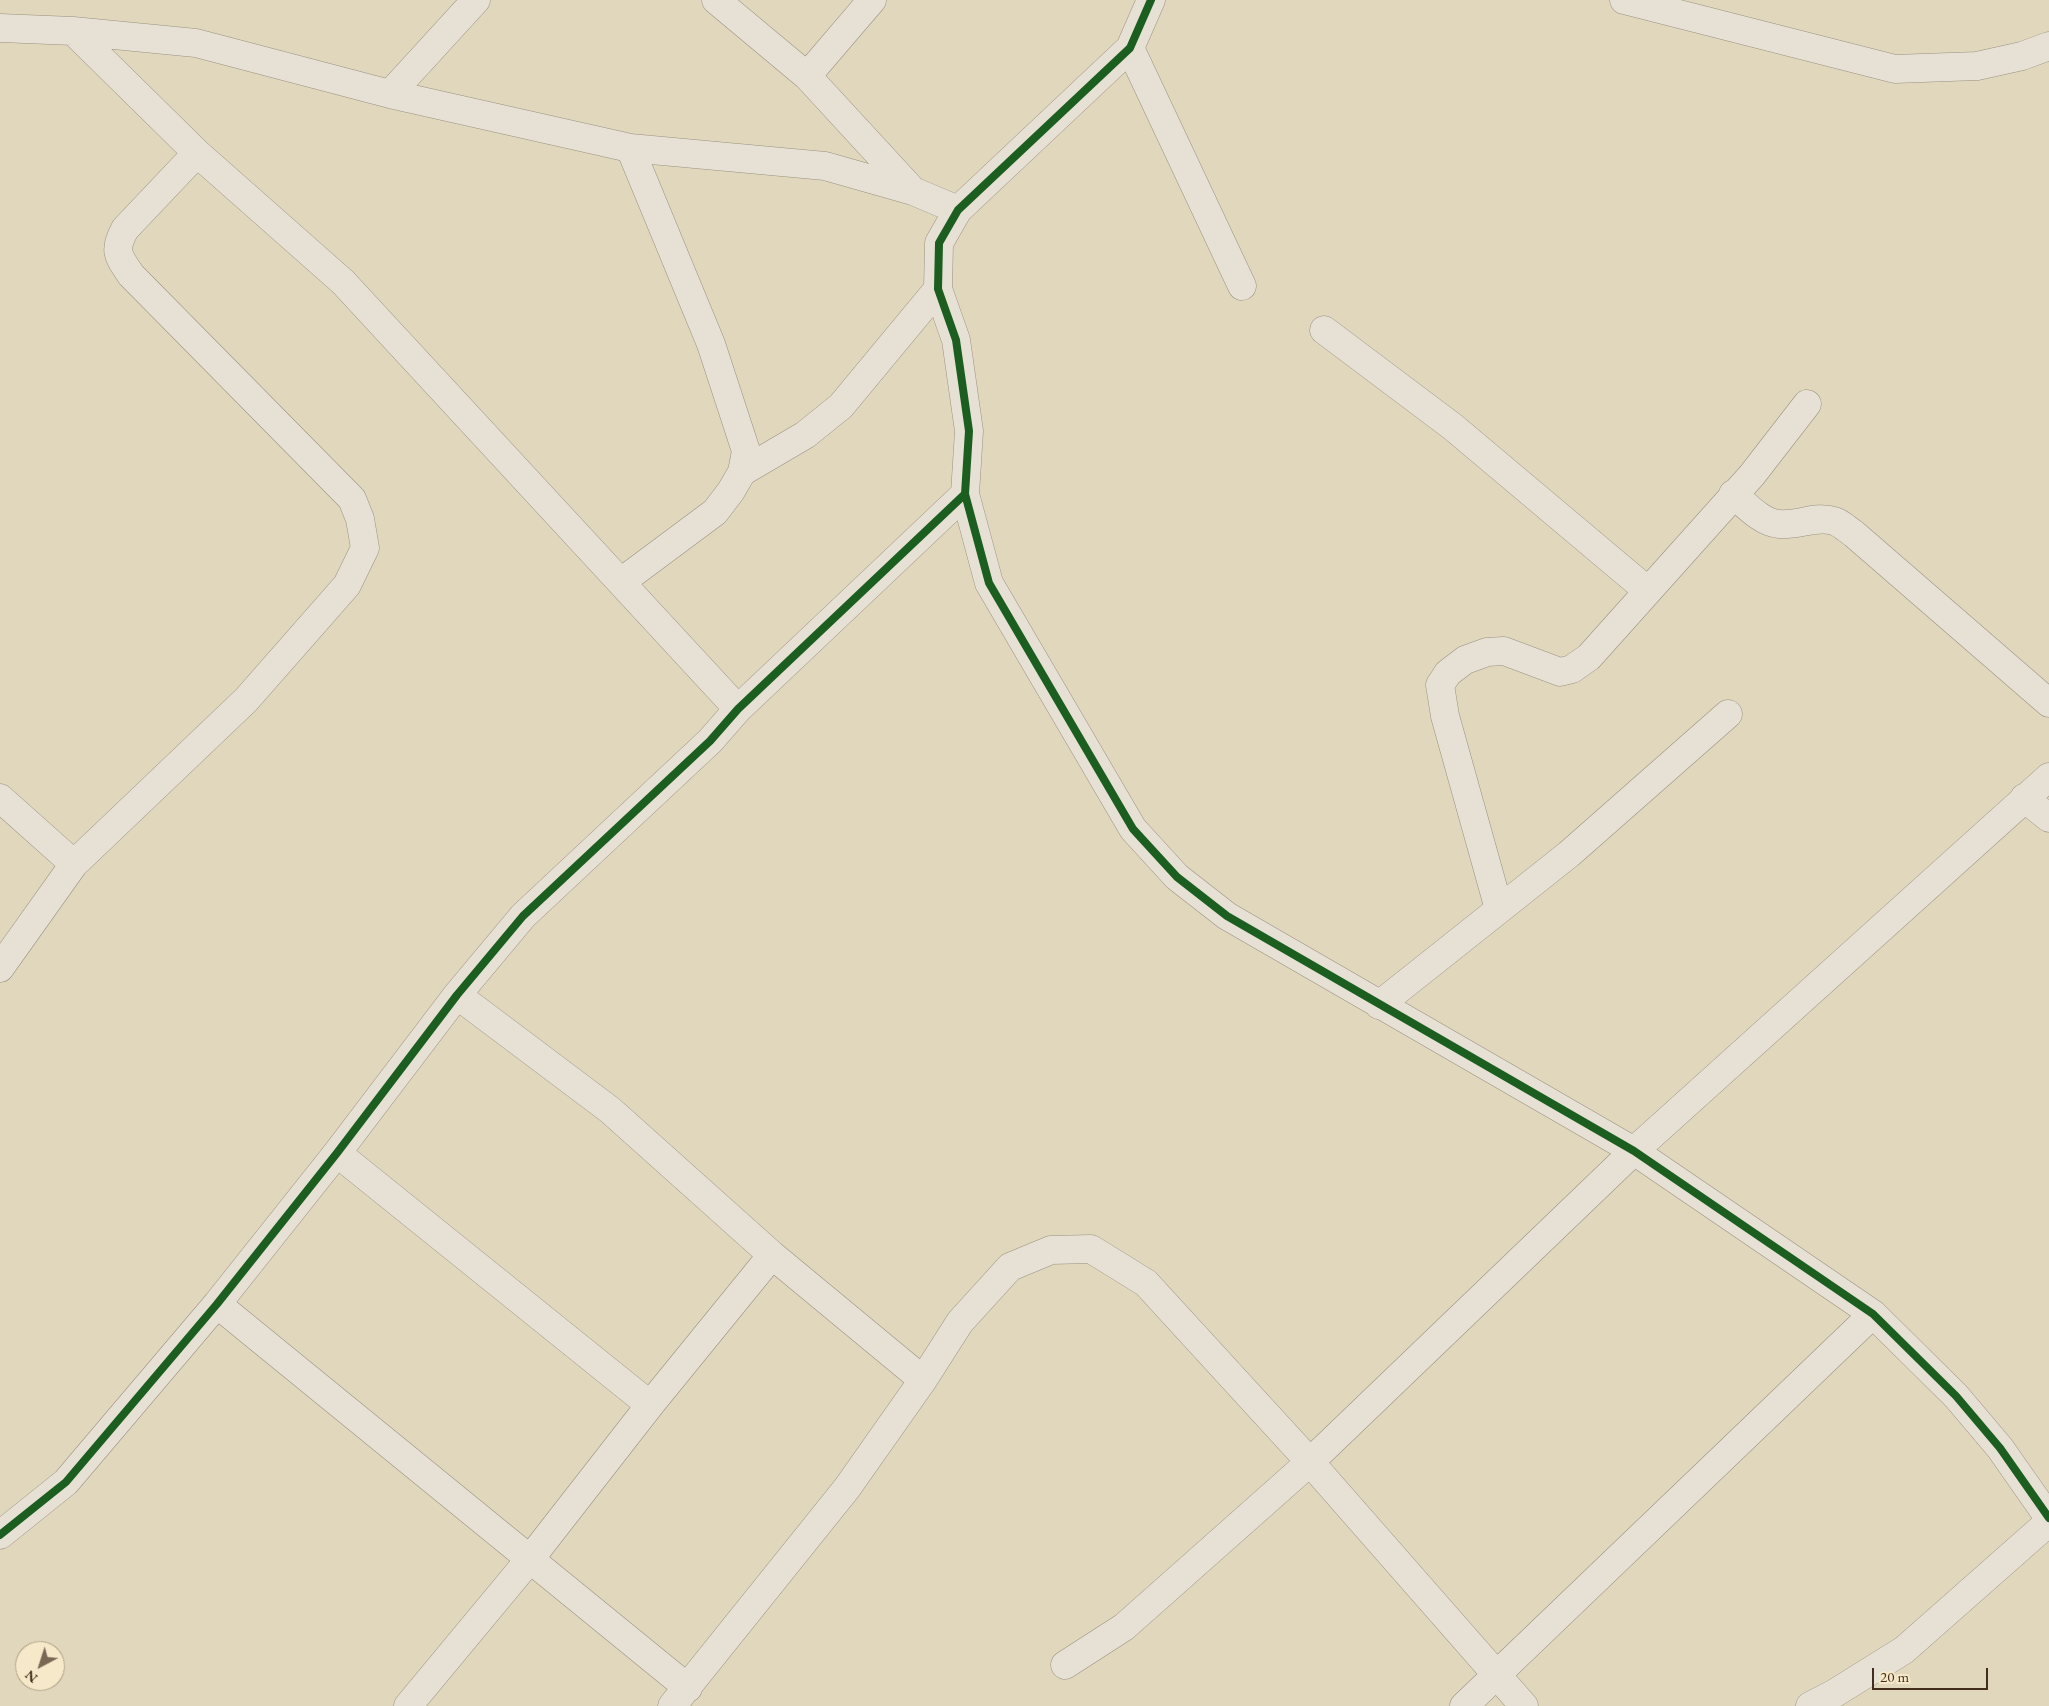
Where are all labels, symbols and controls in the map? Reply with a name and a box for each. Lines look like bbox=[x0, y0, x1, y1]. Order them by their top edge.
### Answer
north arrow bbox=[15, 1641, 65, 1691]
scale bar bbox=[1874, 1658, 1990, 1690]
text: N bbox=[21, 1666, 41, 1687]
text: 20 m bbox=[1880, 1667, 1909, 1686]

